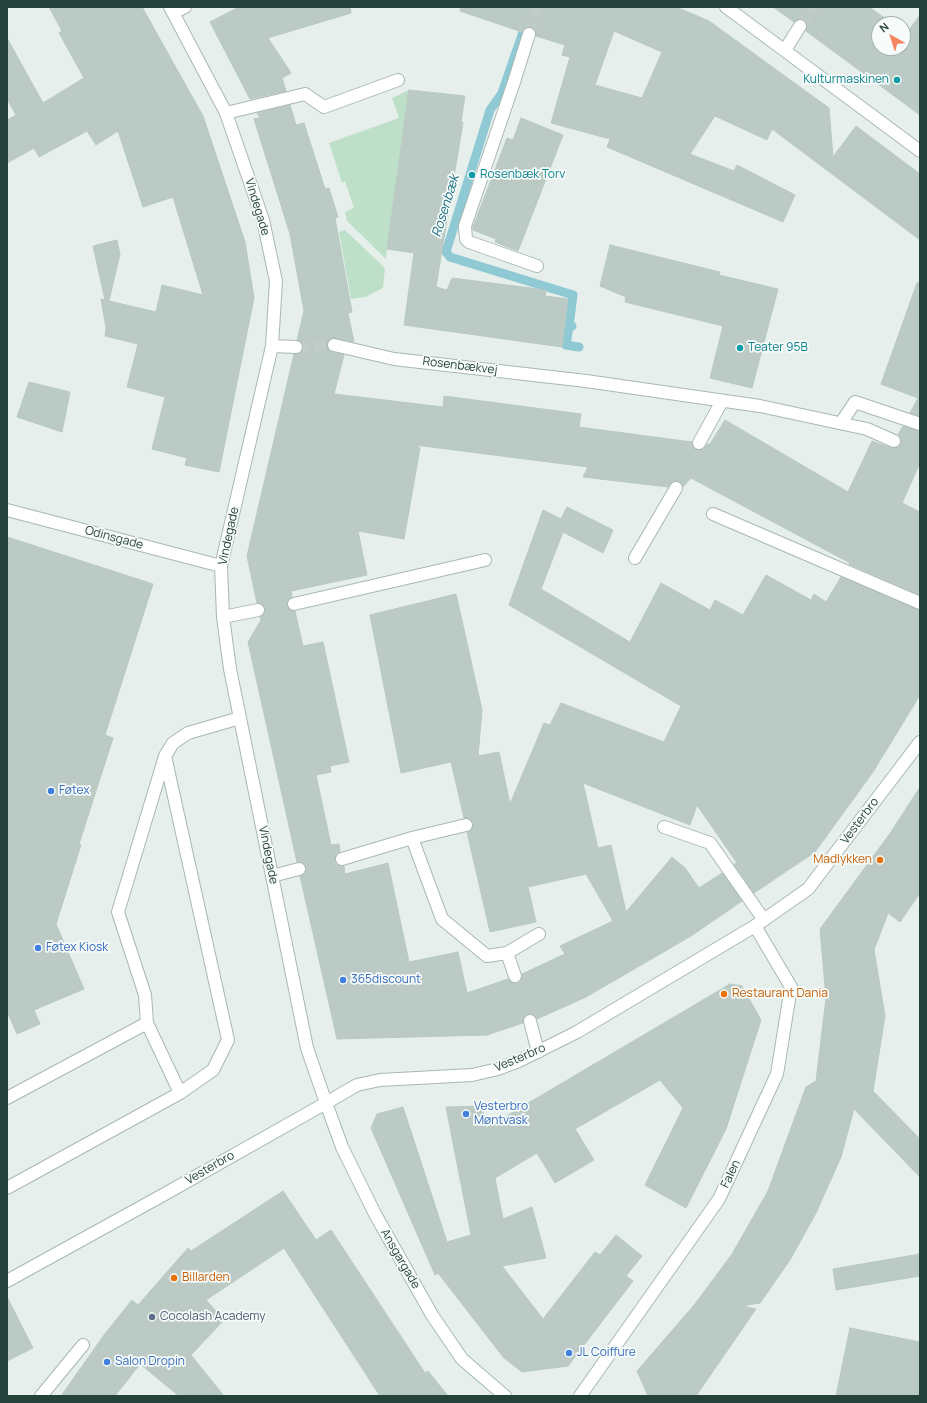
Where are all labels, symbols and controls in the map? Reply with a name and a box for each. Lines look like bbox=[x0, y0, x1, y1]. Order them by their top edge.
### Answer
north arrow bbox=[871, 16, 911, 56]
text: N bbox=[876, 19, 892, 35]
place label: Kulturmaskinen bbox=[803, 73, 889, 87]
marker: Kulturmaskinen bbox=[892, 75, 902, 85]
place label: Rosenbæk Torv bbox=[480, 168, 565, 182]
marker: Rosenbæk Torv bbox=[467, 170, 477, 180]
water label: Rosenbæk bbox=[429, 173, 463, 239]
street label: Vindegade bbox=[242, 177, 272, 237]
place label: Teater 95B bbox=[748, 341, 808, 355]
marker: Teater 95B bbox=[735, 343, 745, 353]
street label: Rosenbækvej bbox=[422, 354, 498, 378]
street label: Vindegade bbox=[216, 506, 242, 566]
street label: Odinsgade bbox=[83, 523, 145, 553]
place label: Føtex bbox=[59, 784, 90, 798]
marker: Føtex bbox=[46, 786, 56, 796]
street label: Vesterbro bbox=[838, 795, 882, 847]
street label: Vindegade bbox=[255, 825, 281, 885]
place label: Madlykken bbox=[813, 853, 872, 867]
marker: Madlykken bbox=[875, 855, 885, 865]
place label: Føtex Kiosk bbox=[46, 941, 108, 955]
marker: Føtex Kiosk bbox=[33, 943, 43, 953]
place label: 365discount bbox=[351, 973, 421, 987]
marker: 365discount bbox=[338, 975, 348, 985]
place label: Restaurant Dania bbox=[732, 987, 828, 1001]
marker: Restaurant Dania bbox=[719, 989, 729, 999]
street label: Vesterbro bbox=[492, 1041, 548, 1075]
place label: Vesterbro Møntvask bbox=[474, 1100, 528, 1128]
marker: Vesterbro Møntvask bbox=[461, 1109, 471, 1119]
street label: Vesterbro bbox=[183, 1148, 237, 1188]
street label: Falen bbox=[718, 1158, 744, 1190]
street label: Ansgargade bbox=[377, 1226, 423, 1292]
place label: Billarden bbox=[182, 1271, 230, 1285]
marker: Billarden bbox=[169, 1273, 179, 1283]
place label: Cocolash Academy bbox=[160, 1310, 266, 1324]
marker: Cocolash Academy bbox=[147, 1312, 157, 1322]
place label: JL Coiffure bbox=[577, 1346, 636, 1360]
marker: JL Coiffure bbox=[564, 1348, 574, 1358]
place label: Salon Dropin bbox=[115, 1355, 185, 1369]
marker: Salon Dropin bbox=[102, 1357, 112, 1367]

